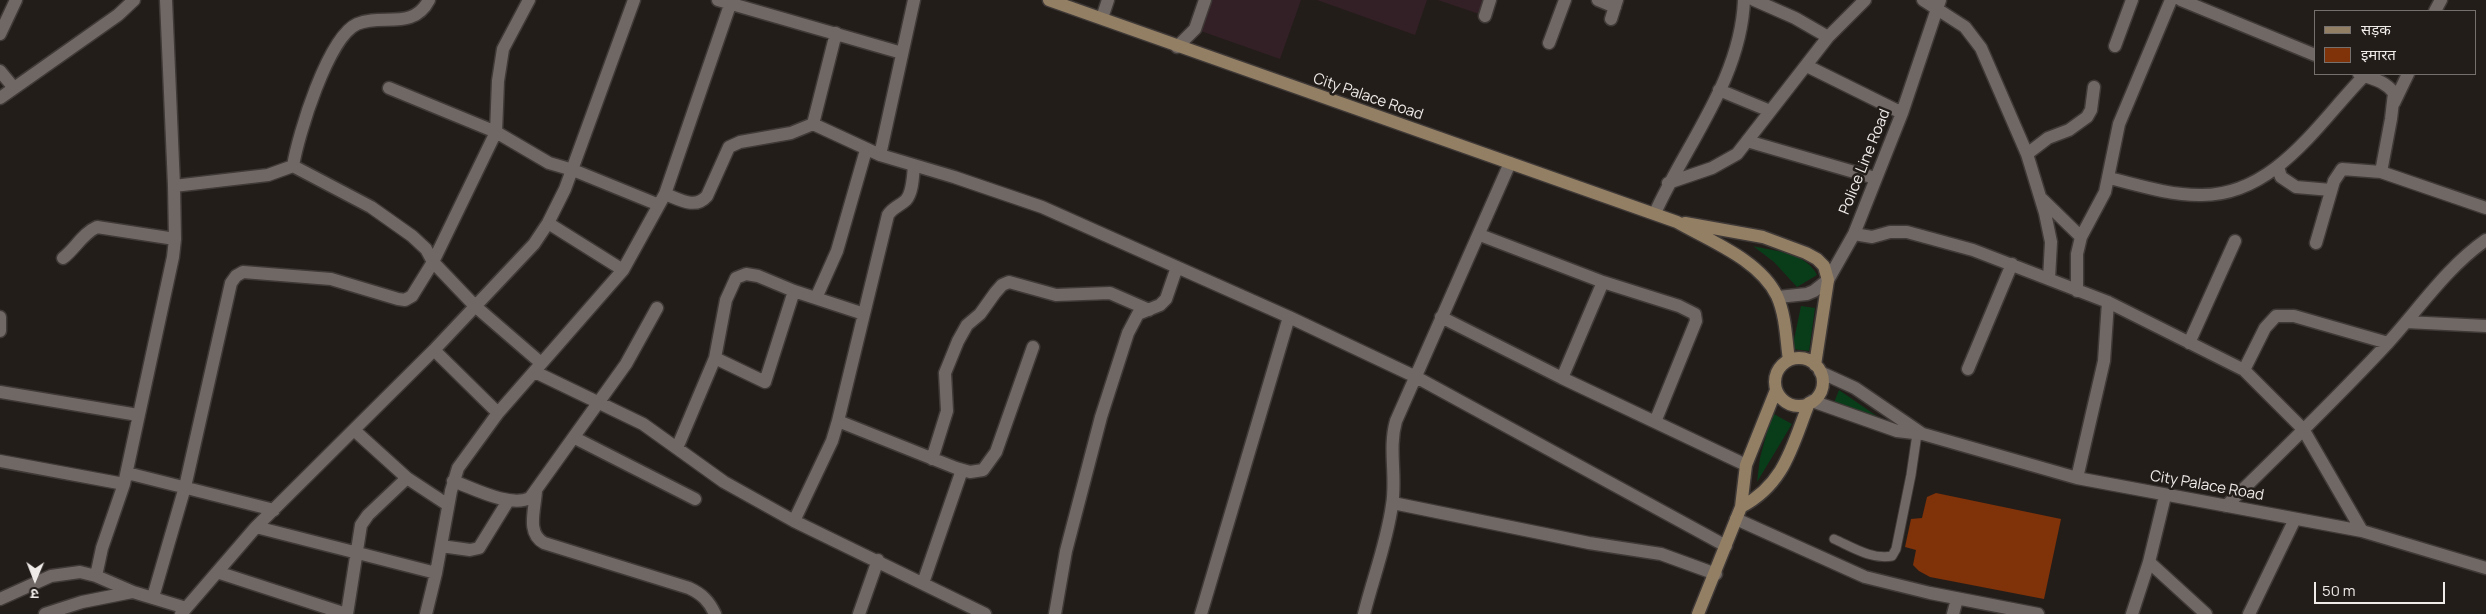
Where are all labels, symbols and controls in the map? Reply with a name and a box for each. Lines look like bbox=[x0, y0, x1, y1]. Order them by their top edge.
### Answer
legend bbox=[2314, 10, 2476, 75]
text: सड़क bbox=[2361, 19, 2391, 40]
text: इमारत bbox=[2361, 44, 2396, 65]
street label: City Palace Road bbox=[1311, 70, 1425, 124]
street label: Police Line Road bbox=[1836, 107, 1894, 217]
street label: City Palace Road bbox=[2149, 467, 2265, 505]
north arrow bbox=[10, 554, 60, 604]
scale bar bbox=[2316, 572, 2447, 604]
text: 50 m bbox=[2322, 580, 2356, 601]
text: उ bbox=[30, 585, 39, 604]

